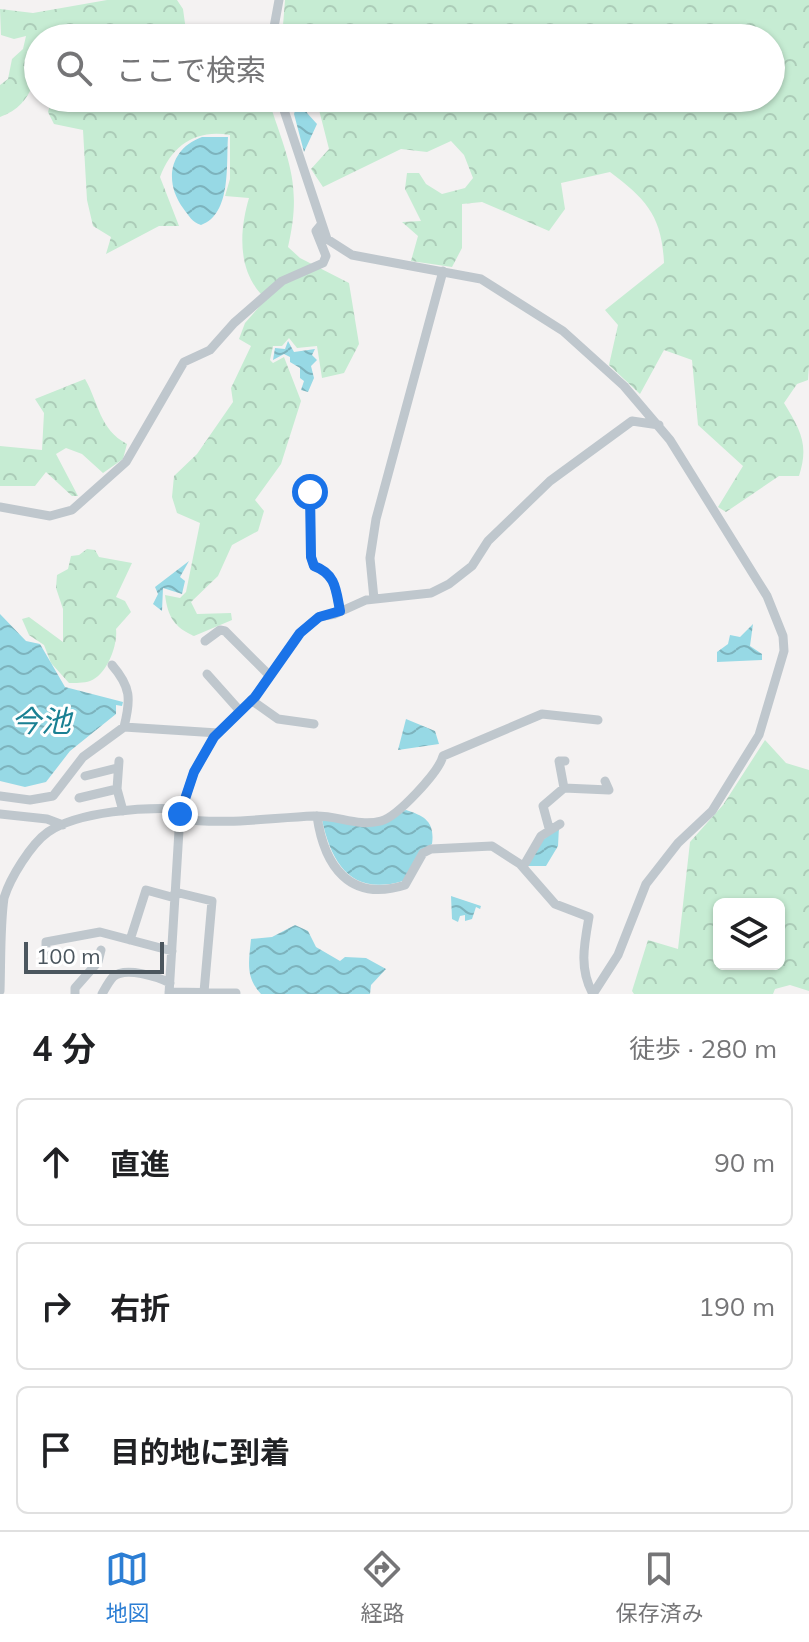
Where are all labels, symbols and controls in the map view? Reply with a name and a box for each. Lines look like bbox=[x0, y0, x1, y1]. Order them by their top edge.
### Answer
search box bbox=[24, 24, 785, 112]
icon: search bbox=[52, 46, 96, 90]
text: ここで検索 bbox=[116, 51, 266, 89]
route start bbox=[292, 474, 328, 510]
water label: 今池 bbox=[11, 702, 74, 740]
route end bbox=[162, 796, 198, 832]
map controls bbox=[713, 898, 785, 970]
button: layers bbox=[713, 898, 785, 970]
scale bar bbox=[24, 938, 164, 974]
text: 100 m bbox=[36, 942, 101, 970]
text: 4 分 bbox=[32, 1027, 96, 1070]
text: 徒歩 · 280 m bbox=[629, 1032, 777, 1065]
icon: ahead bbox=[34, 1140, 78, 1184]
text: 直進 bbox=[110, 1145, 170, 1183]
text: 90 m bbox=[714, 1146, 775, 1179]
icon: right bbox=[34, 1284, 78, 1328]
text: 右折 bbox=[110, 1289, 170, 1327]
text: 190 m bbox=[699, 1290, 775, 1323]
icon: arrive bbox=[34, 1428, 78, 1472]
text: 目的地に到着 bbox=[110, 1433, 290, 1471]
tab: 地図 bbox=[105, 1547, 150, 1627]
tab: 経路 bbox=[360, 1547, 405, 1627]
tab: 保存済み bbox=[615, 1547, 704, 1627]

